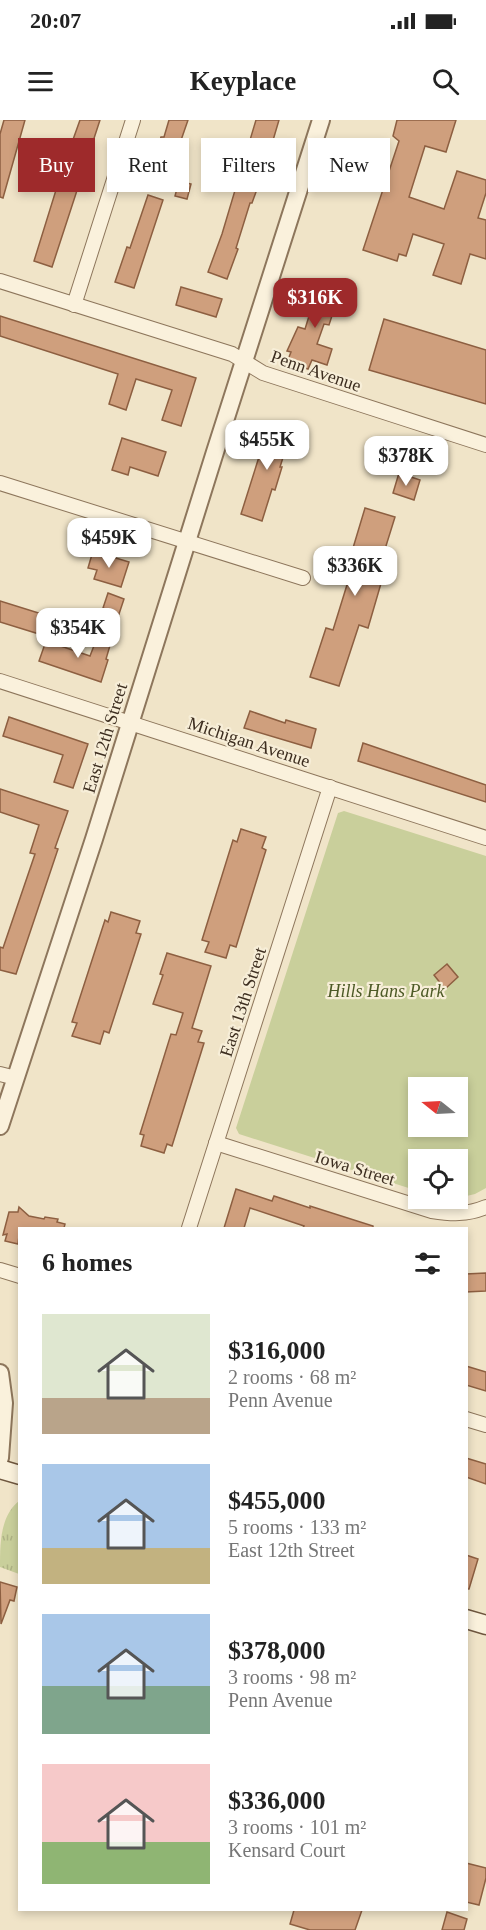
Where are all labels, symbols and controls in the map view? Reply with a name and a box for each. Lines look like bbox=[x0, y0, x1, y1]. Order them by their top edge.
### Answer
text: 20:07 bbox=[30, 8, 81, 33]
icon: menu bbox=[24, 65, 57, 98]
icon: search bbox=[429, 65, 462, 98]
text: Keyplace bbox=[190, 66, 296, 96]
chip: Buy bbox=[18, 138, 95, 192]
chip: Rent bbox=[107, 138, 189, 192]
chip: Filters bbox=[201, 138, 296, 192]
chip: New bbox=[308, 138, 390, 192]
pin: $316K bbox=[273, 278, 357, 329]
text: $316K bbox=[287, 286, 343, 308]
street label: Penn Avenue bbox=[268, 346, 364, 396]
pin: $455K bbox=[225, 420, 309, 471]
text: $455K bbox=[239, 428, 295, 450]
pin: $378K bbox=[364, 436, 448, 487]
text: $378K bbox=[378, 444, 434, 466]
pin: $459K bbox=[67, 518, 151, 569]
text: $459K bbox=[81, 526, 137, 548]
pin: $336K bbox=[313, 546, 397, 597]
text: $336K bbox=[327, 554, 383, 576]
pin: $354K bbox=[36, 608, 120, 659]
text: $354K bbox=[50, 616, 106, 638]
street label: East 12th Street bbox=[79, 681, 131, 795]
street label: Michigan Avenue bbox=[185, 713, 313, 771]
street label: East 13th Street bbox=[216, 945, 270, 1059]
park label: Hills Hans Park bbox=[327, 981, 446, 1001]
north arrow bbox=[408, 1077, 468, 1137]
map controls bbox=[408, 1077, 468, 1209]
street label: Iowa Street bbox=[313, 1146, 397, 1190]
button: locate bbox=[408, 1149, 468, 1209]
icon: filters bbox=[411, 1247, 444, 1280]
text: 6 homes bbox=[42, 1248, 132, 1277]
text: $316,000 bbox=[228, 1336, 326, 1365]
icon: home bbox=[90, 1338, 162, 1410]
text: 2 rooms · 68 m² bbox=[228, 1366, 356, 1388]
text: Penn Avenue bbox=[228, 1389, 333, 1411]
text: $455,000 bbox=[228, 1486, 326, 1515]
icon: home bbox=[90, 1488, 162, 1560]
text: 5 rooms · 133 m² bbox=[228, 1516, 366, 1538]
text: East 12th Street bbox=[228, 1539, 355, 1561]
text: $378,000 bbox=[228, 1636, 326, 1665]
icon: home bbox=[90, 1638, 162, 1710]
text: 3 rooms · 98 m² bbox=[228, 1666, 356, 1688]
text: Penn Avenue bbox=[228, 1689, 333, 1711]
text: $336,000 bbox=[228, 1786, 326, 1815]
icon: home bbox=[90, 1788, 162, 1860]
text: 3 rooms · 101 m² bbox=[228, 1816, 366, 1838]
text: Kensard Court bbox=[228, 1839, 345, 1861]

